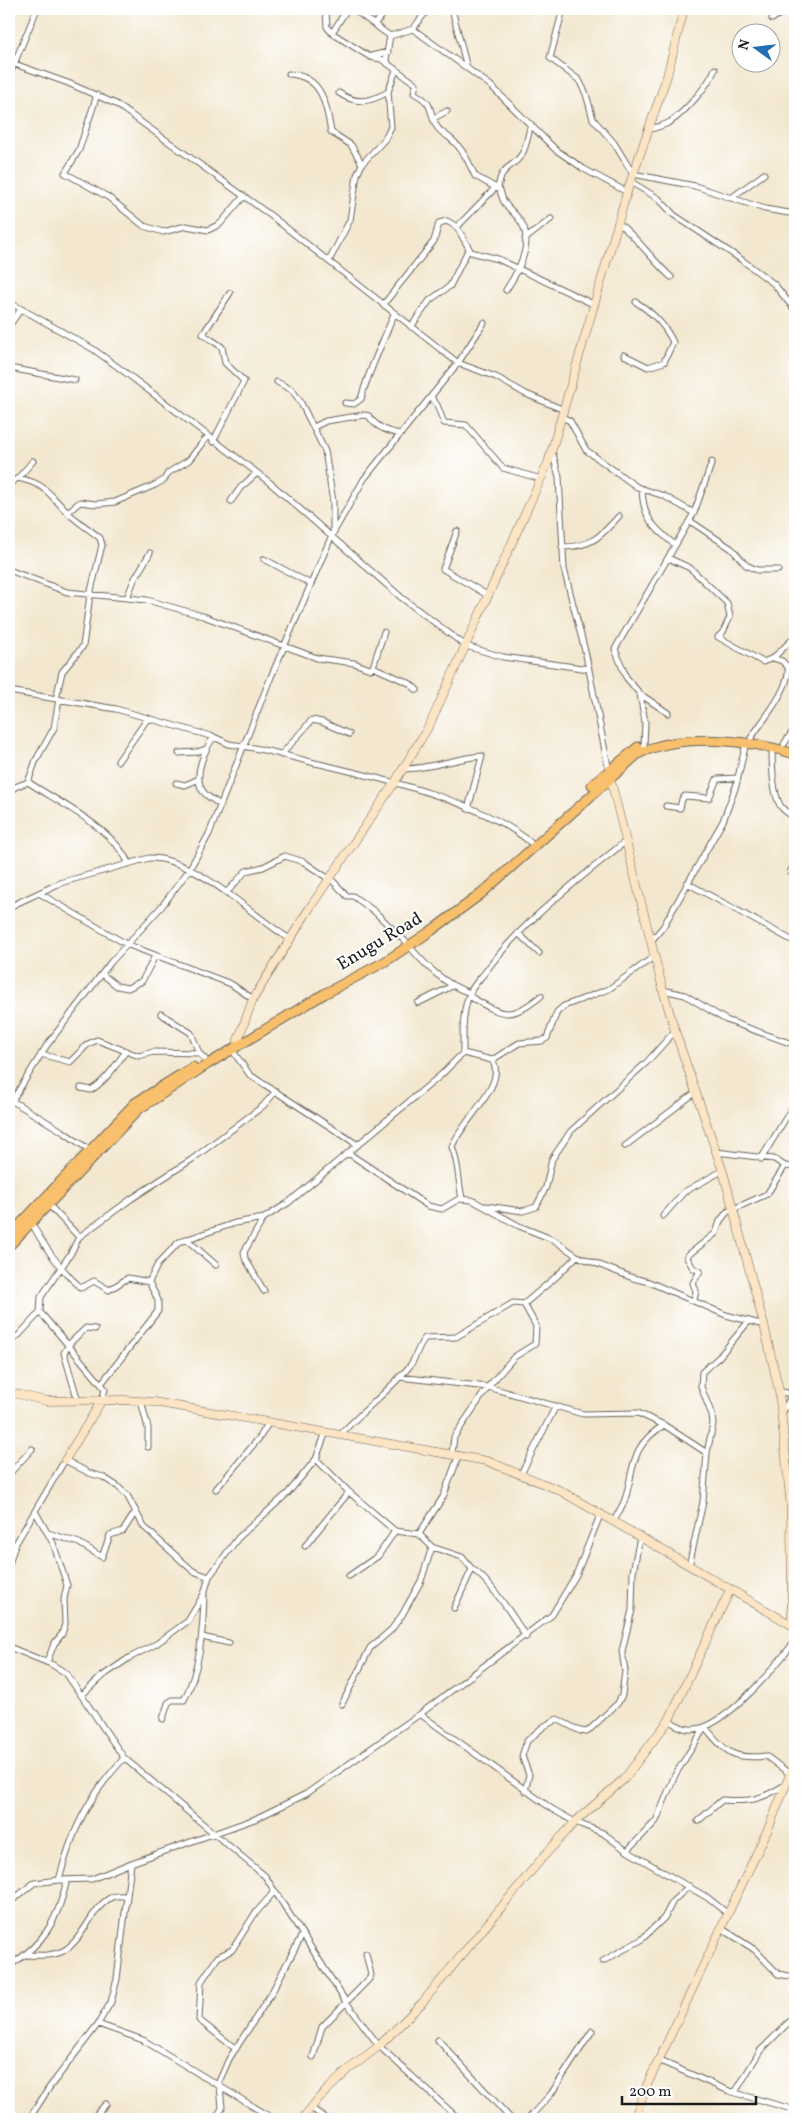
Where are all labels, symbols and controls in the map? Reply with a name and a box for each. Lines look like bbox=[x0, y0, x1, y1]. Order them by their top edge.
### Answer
north arrow bbox=[732, 22, 782, 72]
text: N bbox=[734, 38, 755, 52]
street label: Enugu Road bbox=[333, 907, 427, 977]
scale bar bbox=[622, 2073, 755, 2105]
text: 200 m bbox=[629, 2082, 672, 2103]

